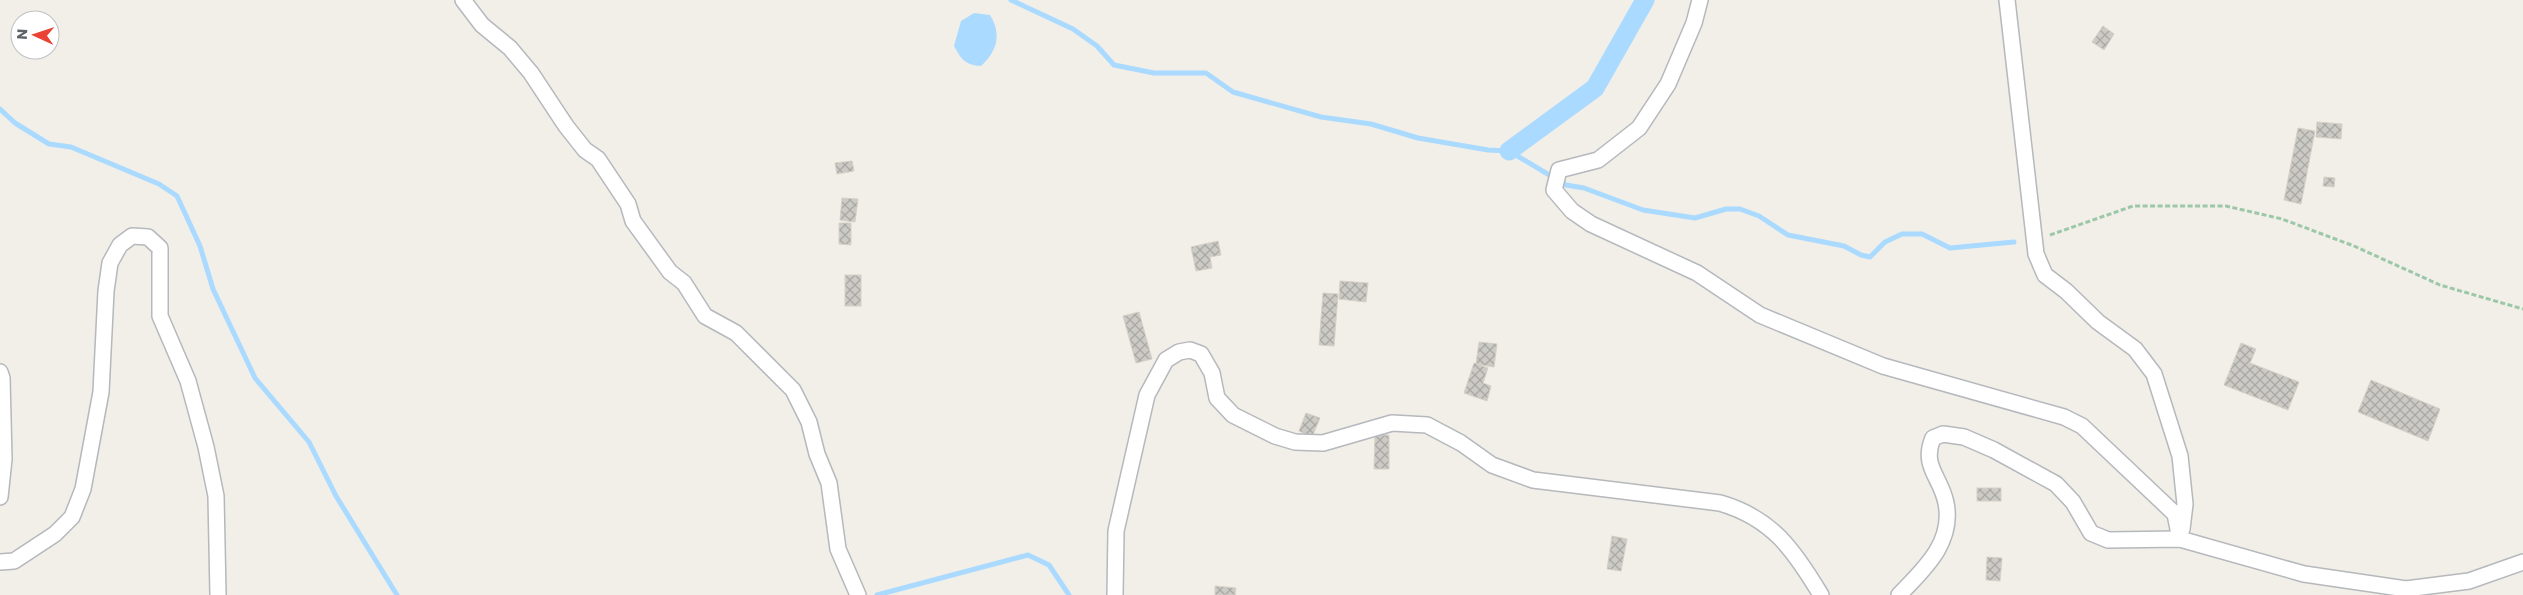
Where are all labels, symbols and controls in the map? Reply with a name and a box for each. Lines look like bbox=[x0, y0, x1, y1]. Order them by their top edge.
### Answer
north arrow bbox=[10, 10, 60, 60]
text: N bbox=[12, 29, 32, 40]

